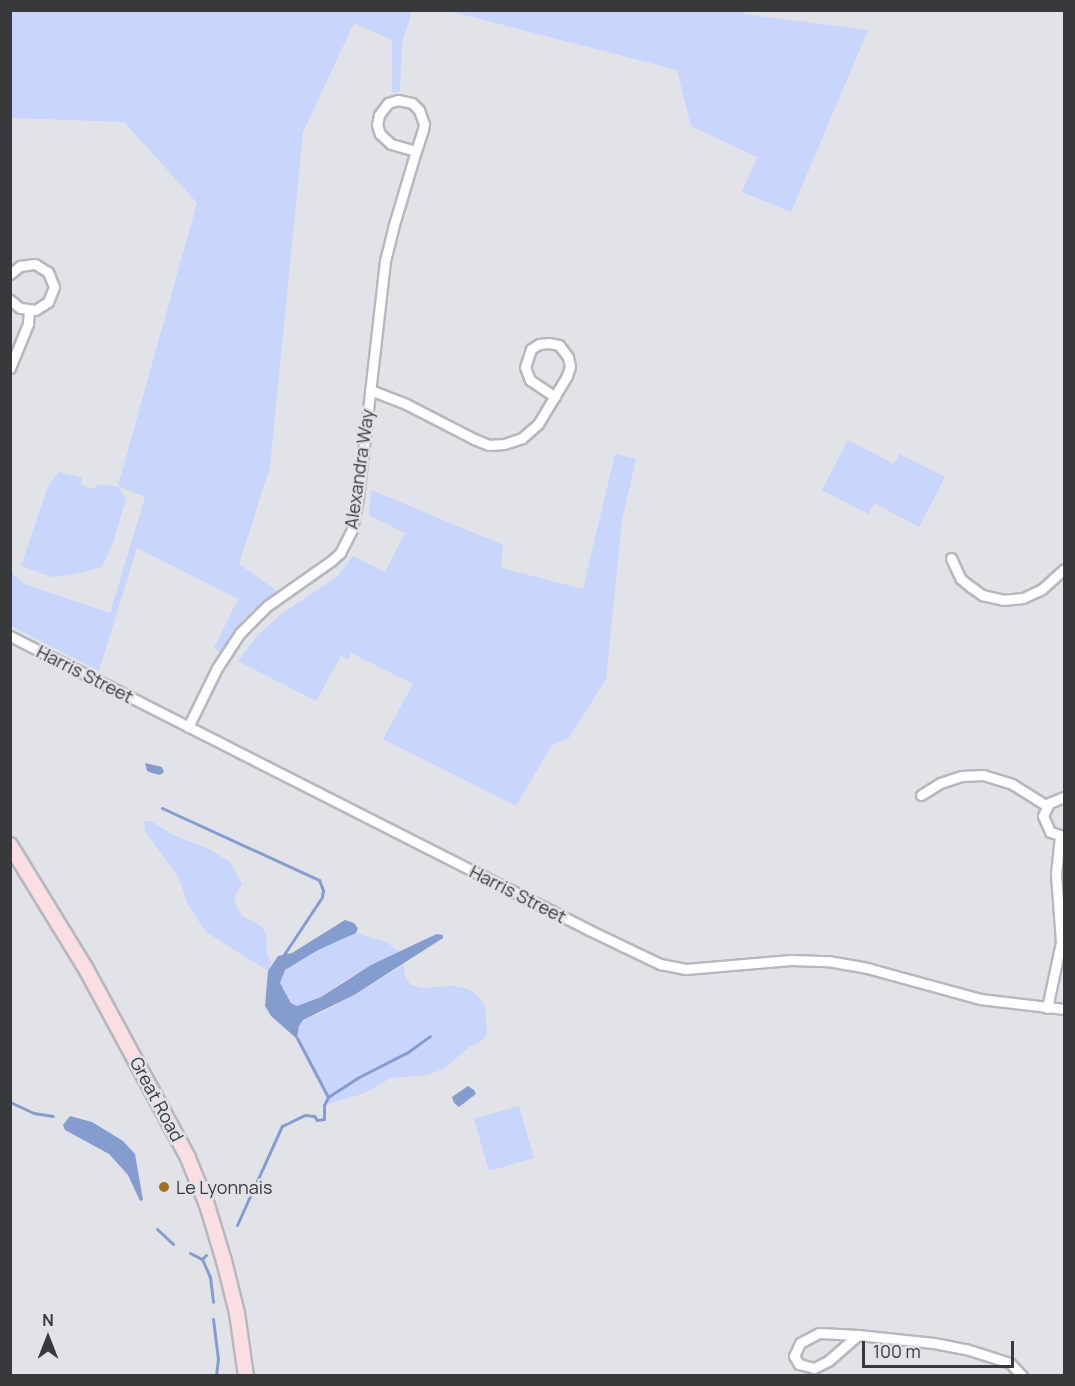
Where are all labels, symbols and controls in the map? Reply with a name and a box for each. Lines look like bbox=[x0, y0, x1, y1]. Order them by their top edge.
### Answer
street label: Alexandra Way bbox=[340, 408, 378, 530]
street label: Harris Street bbox=[33, 640, 137, 708]
street label: Harris Street bbox=[466, 860, 570, 928]
street label: Great Road bbox=[126, 1053, 188, 1145]
place label: Le Lyonnais bbox=[176, 1176, 272, 1198]
marker: Le Lyonnais bbox=[157, 1180, 171, 1194]
north arrow bbox=[18, 1308, 78, 1368]
text: N bbox=[42, 1309, 54, 1331]
scale bar bbox=[865, 1329, 1016, 1367]
text: 100 m bbox=[873, 1339, 921, 1363]

